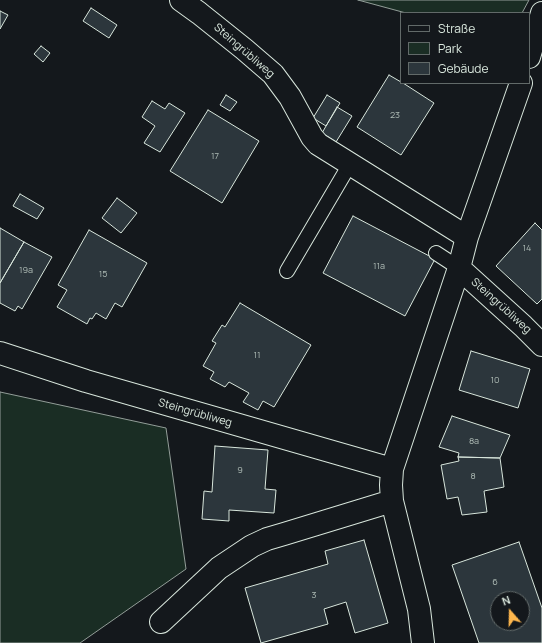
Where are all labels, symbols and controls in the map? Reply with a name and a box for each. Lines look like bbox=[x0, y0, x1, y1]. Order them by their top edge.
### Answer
legend bbox=[400, 12, 530, 84]
text: Straße bbox=[438, 20, 475, 37]
street label: Steingrübliweg bbox=[211, 21, 277, 81]
text: Park bbox=[438, 40, 462, 57]
text: Gebäude bbox=[438, 60, 489, 77]
house number: 23 bbox=[390, 110, 400, 120]
house number: 17 bbox=[211, 151, 219, 161]
house number: 14 bbox=[523, 243, 531, 253]
house number: 11a bbox=[373, 261, 385, 271]
house number: 19a bbox=[19, 265, 33, 275]
house number: 15 bbox=[99, 269, 107, 279]
street label: Steingrübliweg bbox=[468, 276, 534, 336]
house number: 11 bbox=[253, 350, 261, 360]
house number: 10 bbox=[491, 375, 499, 385]
street label: Steingrübliweg bbox=[156, 396, 234, 430]
house number: 8a bbox=[469, 436, 479, 446]
house number: 9 bbox=[237, 465, 243, 475]
house number: 8 bbox=[470, 471, 476, 481]
house number: 6 bbox=[492, 577, 498, 587]
house number: 3 bbox=[312, 590, 316, 600]
north arrow bbox=[490, 591, 530, 631]
text: N bbox=[500, 592, 512, 609]

